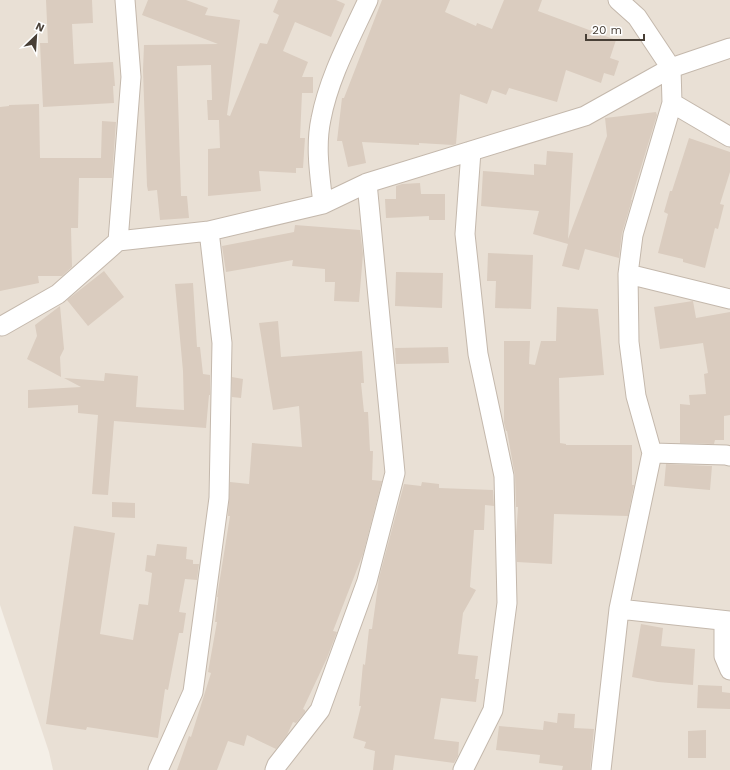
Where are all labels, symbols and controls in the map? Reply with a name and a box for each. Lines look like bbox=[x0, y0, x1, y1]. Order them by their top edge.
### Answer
north arrow bbox=[16, 16, 56, 56]
scale bar bbox=[586, 16, 644, 42]
text: N bbox=[34, 20, 46, 35]
text: 20 m bbox=[592, 23, 622, 37]

